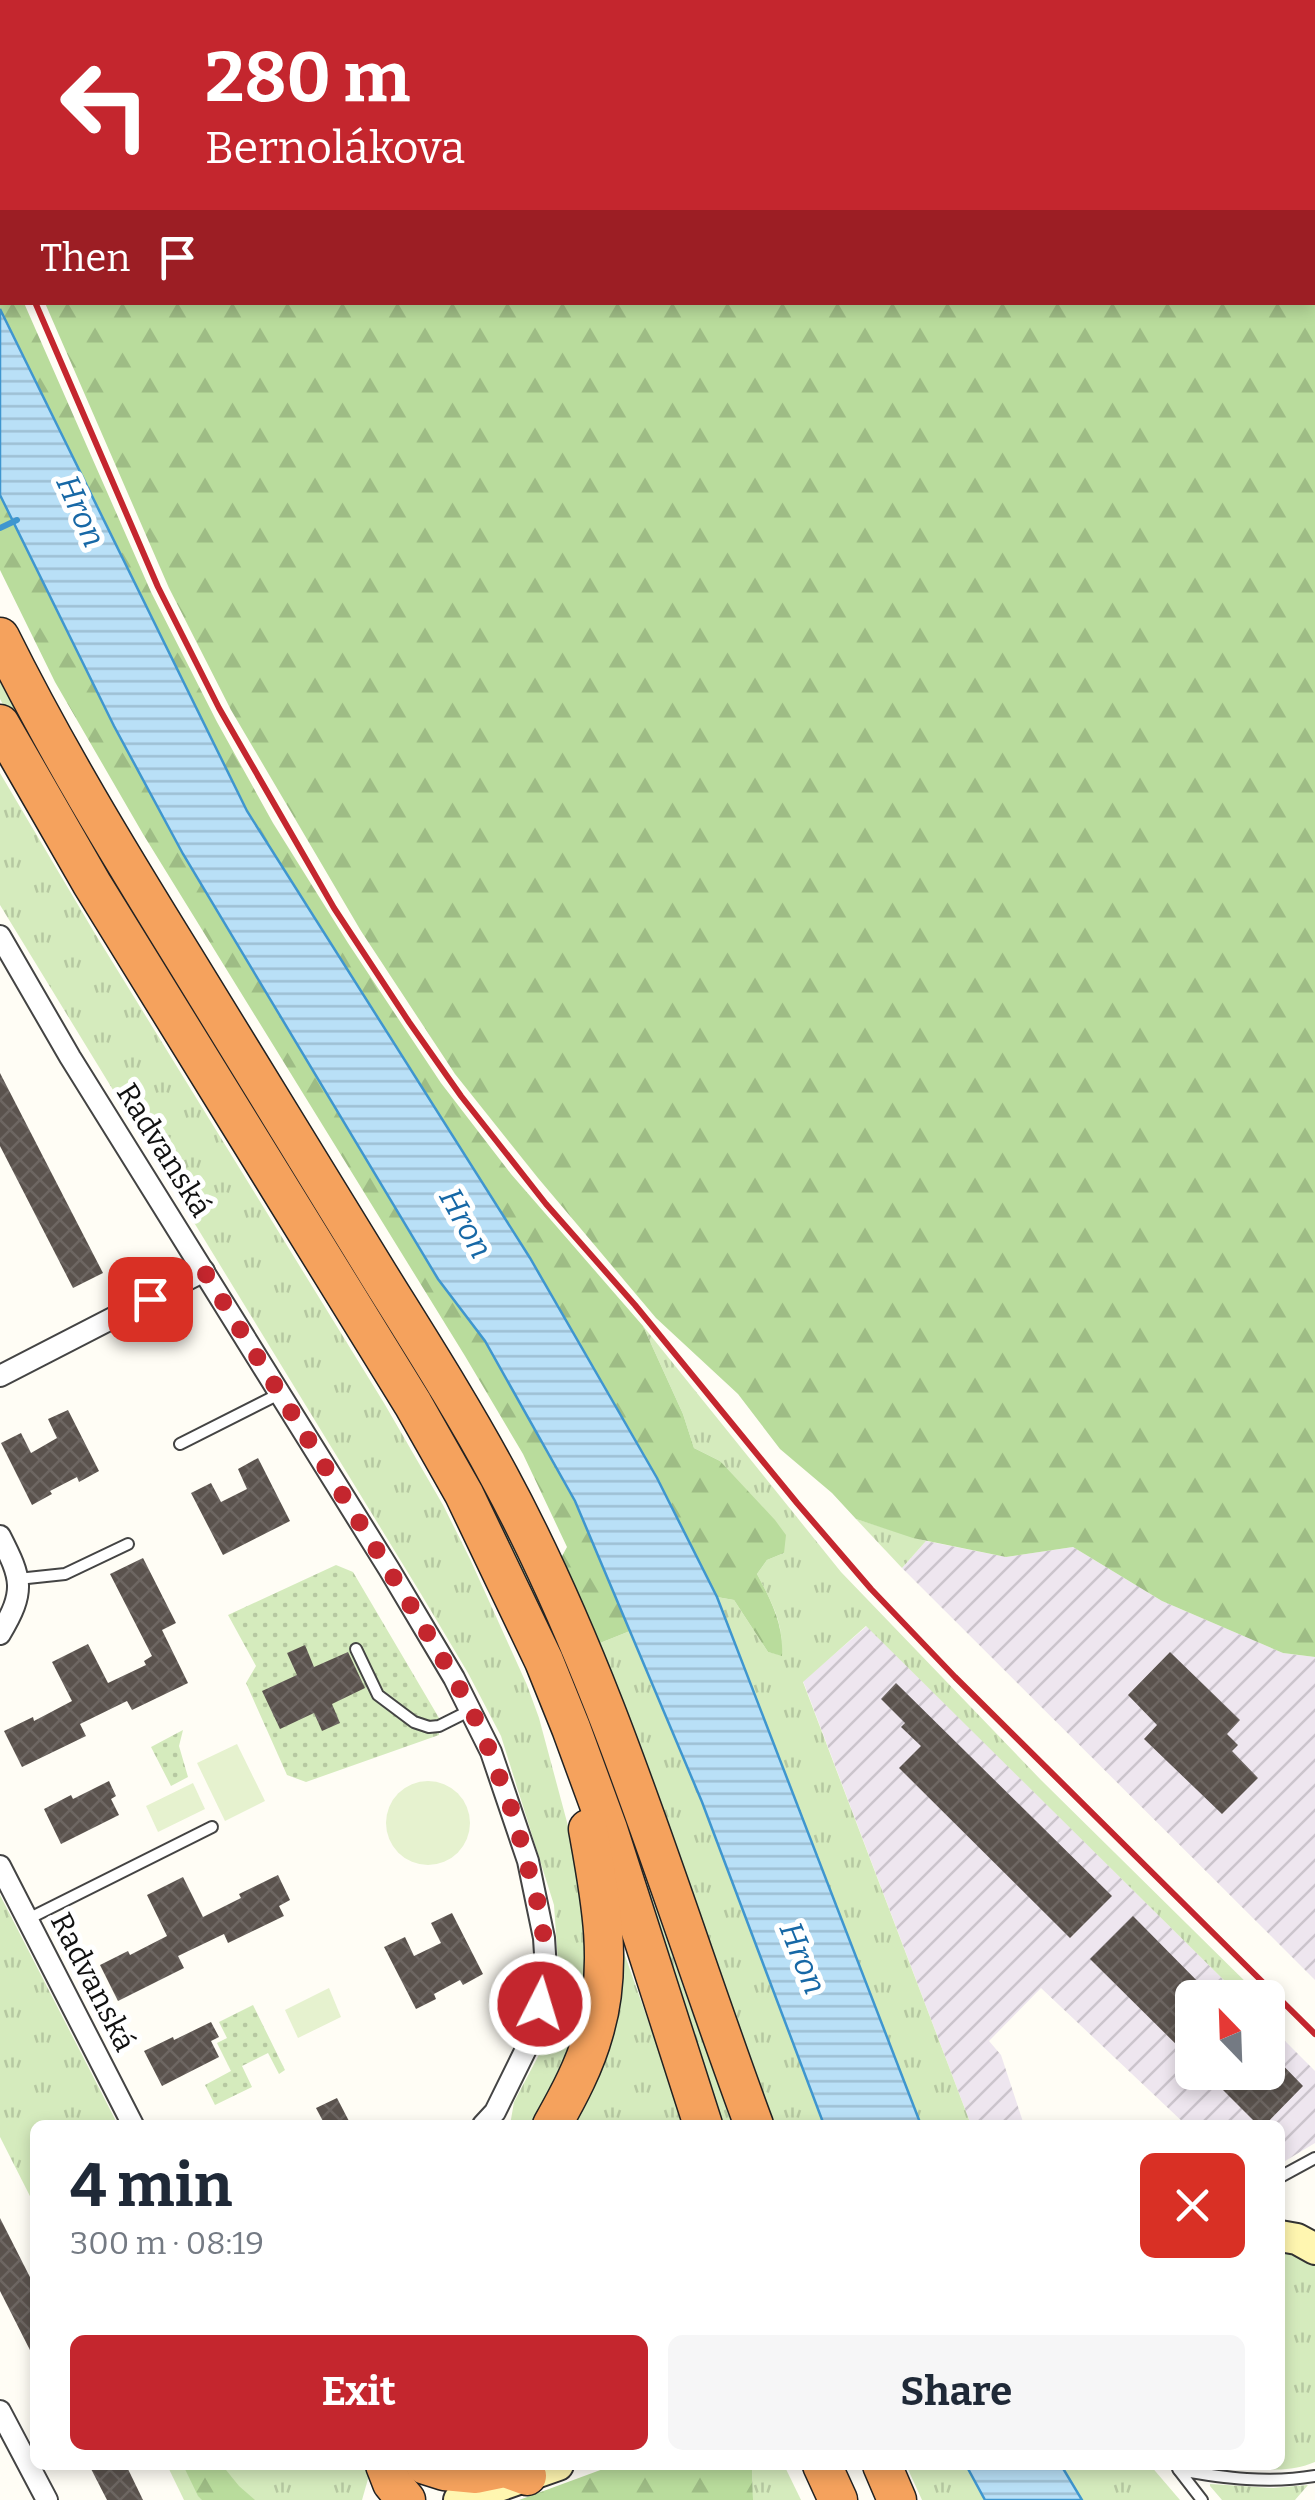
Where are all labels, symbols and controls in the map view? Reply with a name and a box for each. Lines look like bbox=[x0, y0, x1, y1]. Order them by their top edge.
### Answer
text: 280 m bbox=[205, 36, 410, 120]
icon: left bbox=[40, 40, 170, 170]
text: Bernolákova bbox=[205, 121, 465, 175]
icon: arrive bbox=[150, 230, 205, 285]
text: Then bbox=[40, 235, 130, 281]
water label: Hron bbox=[49, 469, 113, 553]
street label: Radvanská bbox=[109, 1077, 219, 1223]
water label: Hron bbox=[431, 1181, 501, 1265]
pin bbox=[108, 1257, 193, 1342]
icon: arrive bbox=[123, 1272, 178, 1327]
street label: Radvanská bbox=[43, 1907, 143, 2057]
water label: Hron bbox=[771, 1916, 835, 2000]
position arrow bbox=[488, 1952, 592, 2056]
north arrow bbox=[1175, 1980, 1285, 2090]
map controls bbox=[1175, 1980, 1285, 2090]
text: 4 min bbox=[70, 2150, 232, 2222]
button: close bbox=[1140, 2153, 1245, 2258]
text: 300 m · 08:19 bbox=[70, 2224, 264, 2262]
button: Exit bbox=[70, 2335, 648, 2450]
button: Share bbox=[668, 2335, 1245, 2450]

